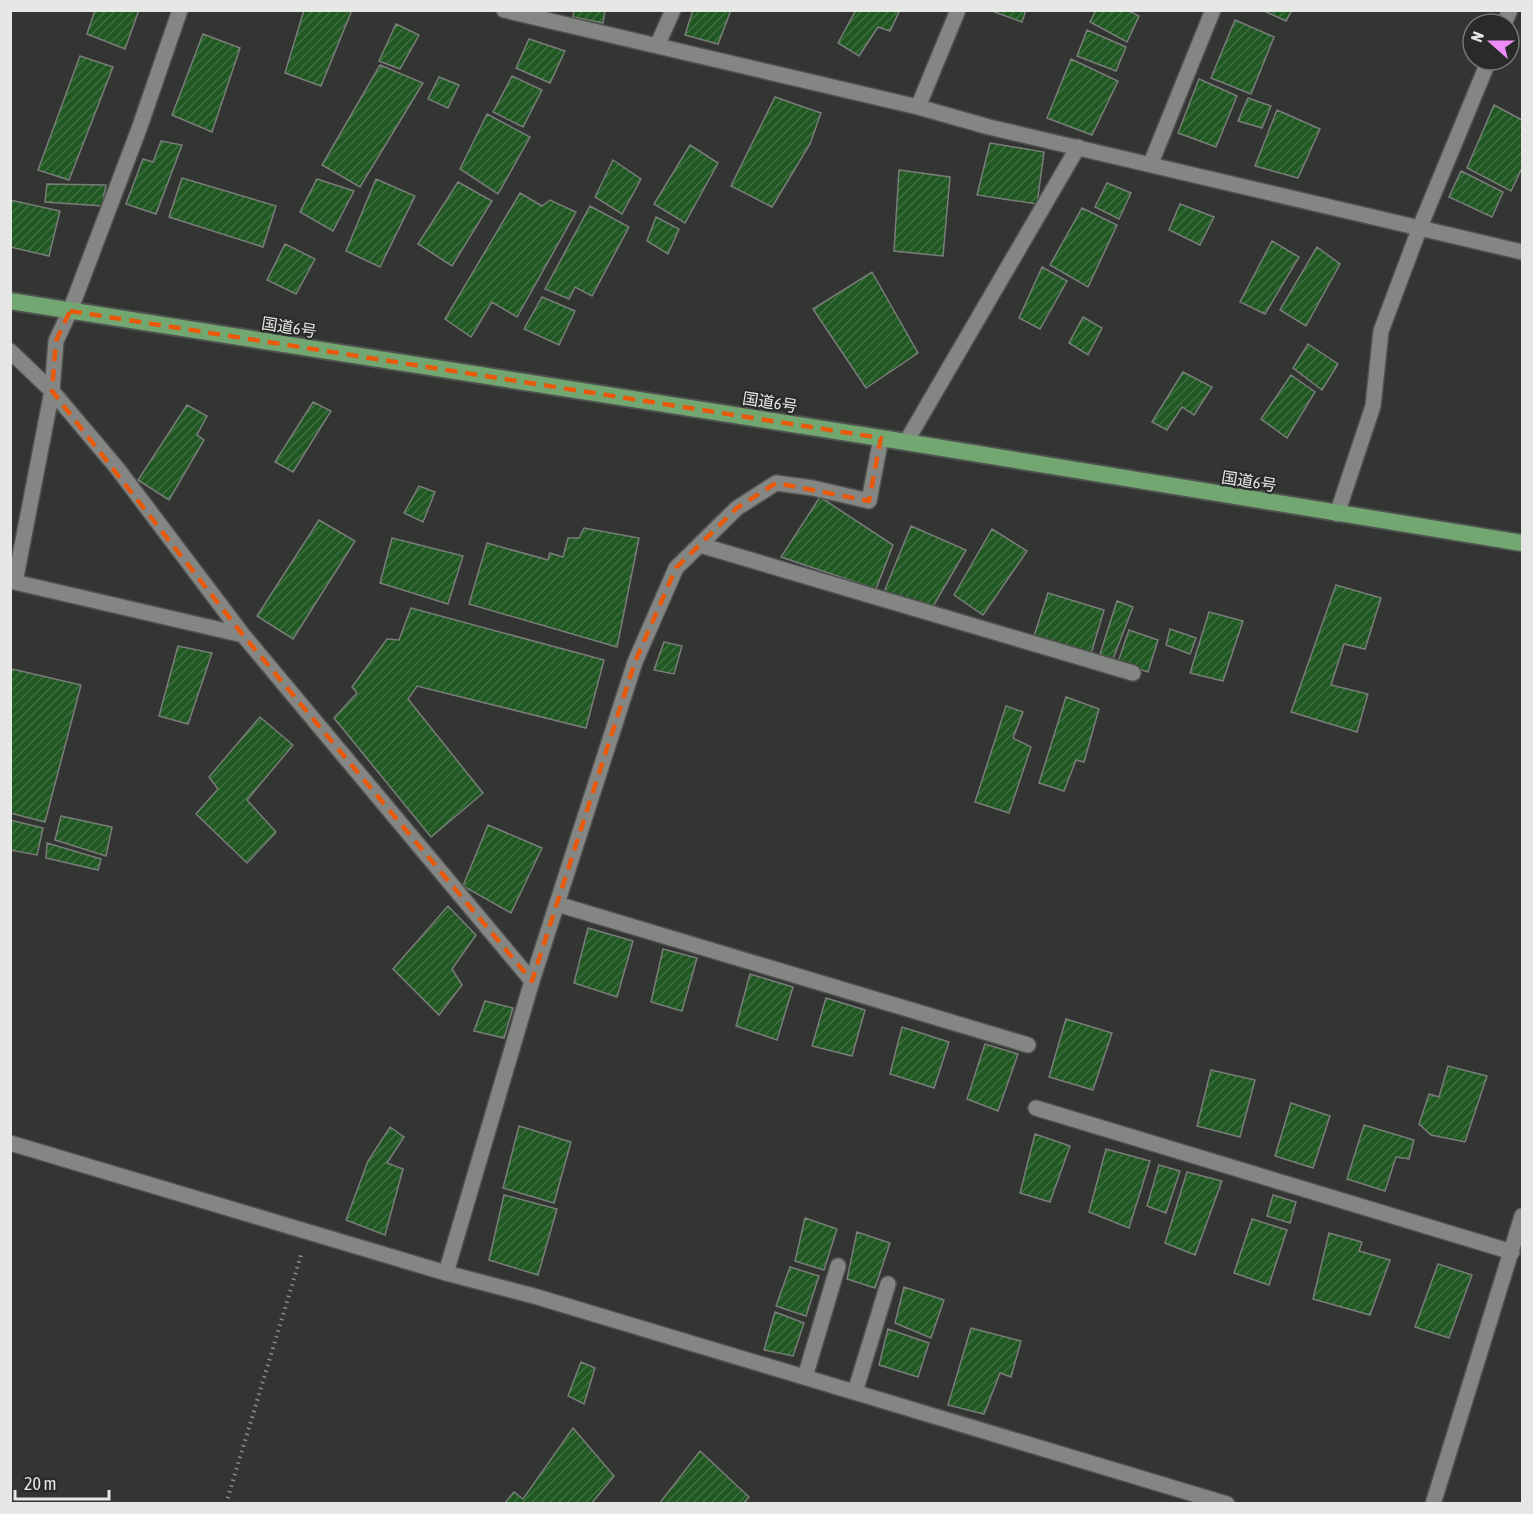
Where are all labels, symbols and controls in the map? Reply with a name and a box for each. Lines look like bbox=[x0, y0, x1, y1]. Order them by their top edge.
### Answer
north arrow bbox=[1461, 12, 1521, 72]
text: N bbox=[1467, 29, 1487, 44]
street label: 国道6号 bbox=[260, 314, 318, 340]
street label: 国道6号 bbox=[741, 389, 799, 415]
street label: 国道6号 bbox=[1220, 468, 1278, 494]
scale bar bbox=[15, 1463, 110, 1501]
text: 20 m bbox=[24, 1473, 56, 1494]

